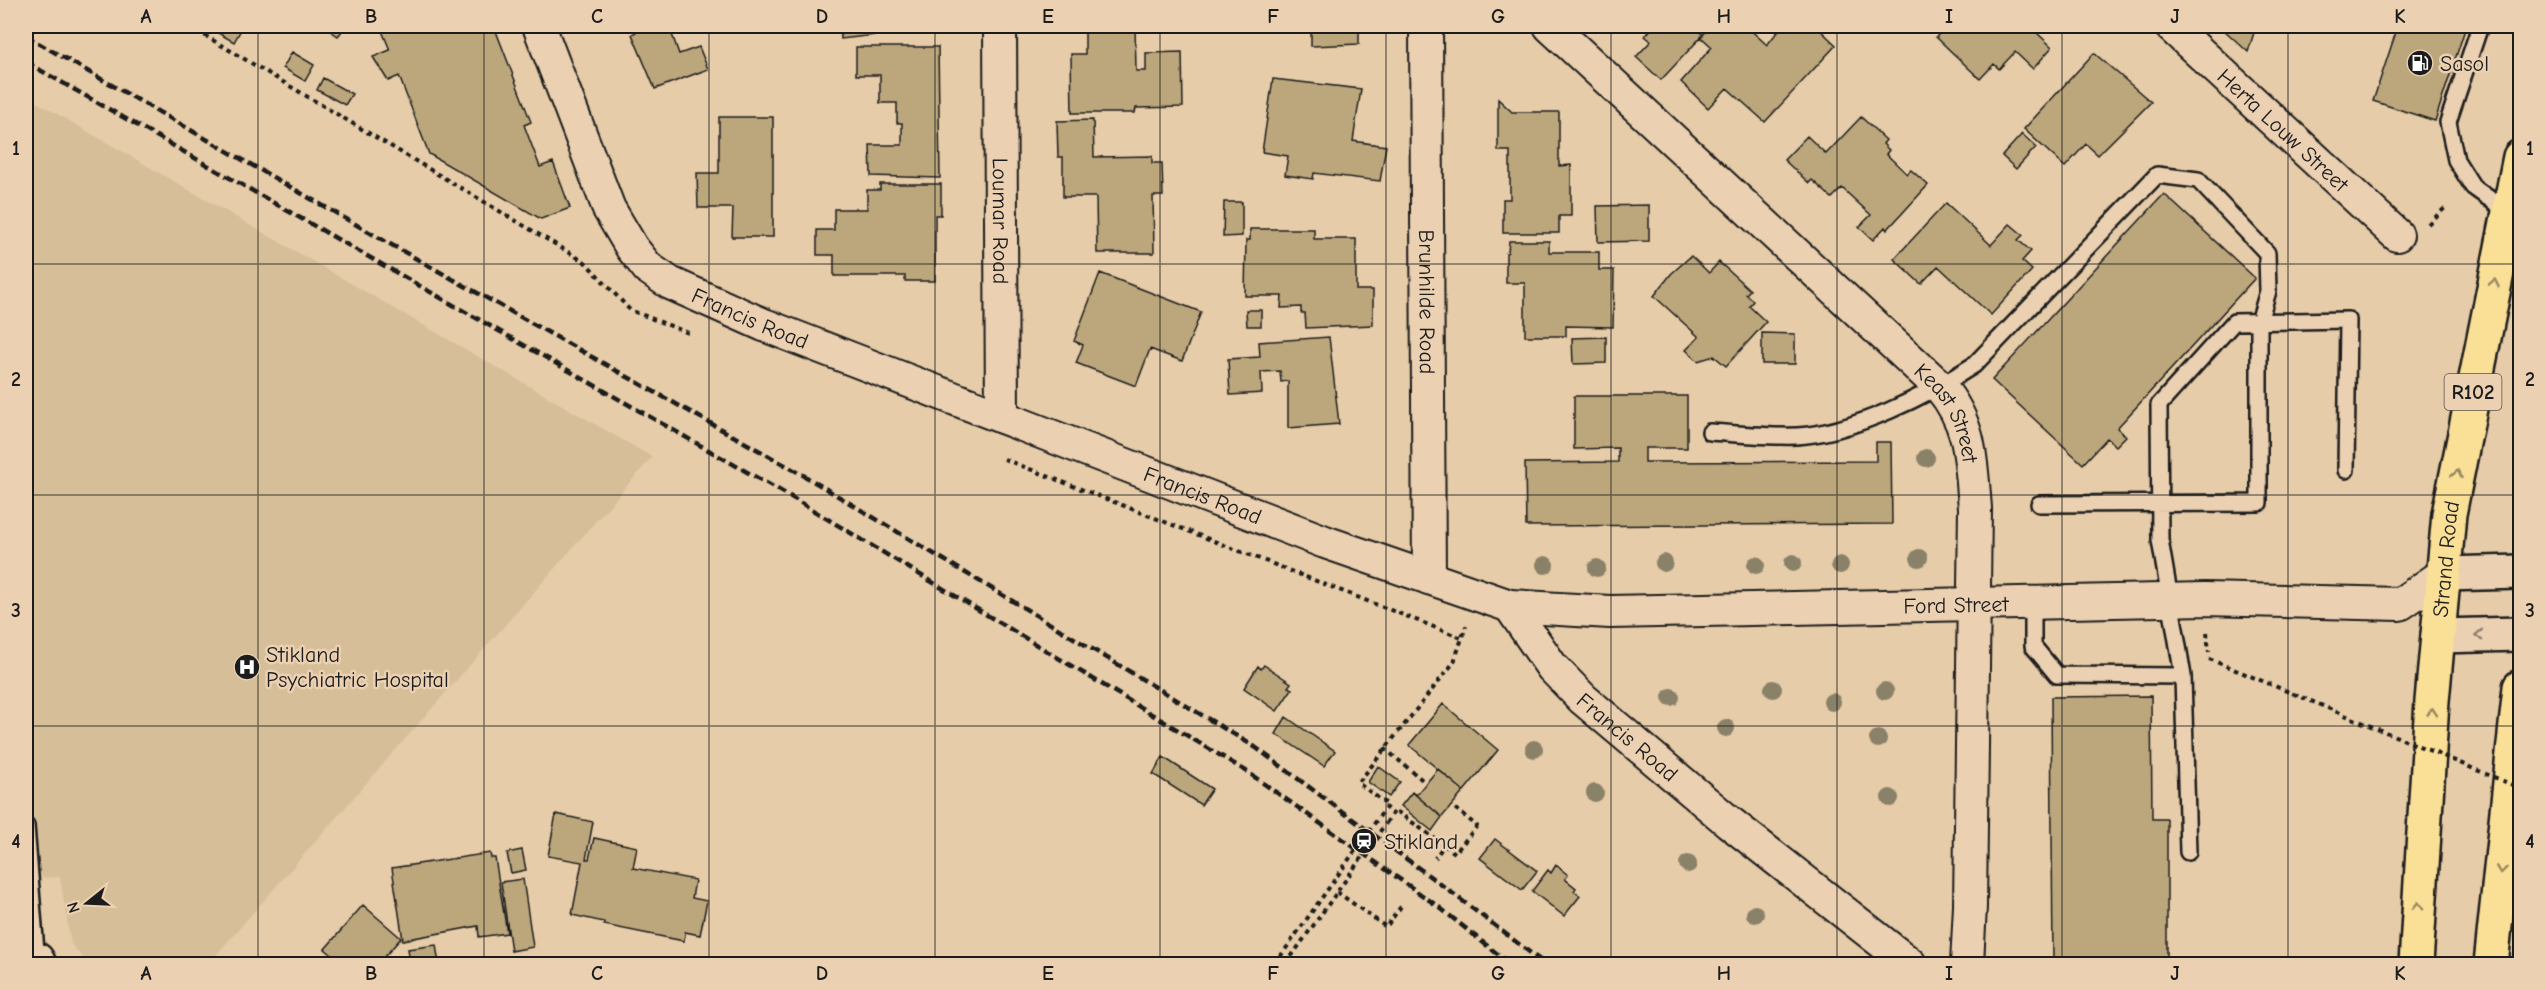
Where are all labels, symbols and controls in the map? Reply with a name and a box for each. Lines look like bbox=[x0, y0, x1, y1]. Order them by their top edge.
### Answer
text: A bbox=[140, 5, 152, 28]
text: B bbox=[365, 5, 377, 28]
text: C bbox=[591, 5, 603, 28]
text: D bbox=[816, 5, 828, 28]
text: E bbox=[1042, 5, 1054, 28]
text: F bbox=[1267, 5, 1279, 28]
text: G bbox=[1491, 5, 1505, 28]
text: H bbox=[1717, 5, 1731, 28]
text: I bbox=[1945, 5, 1953, 28]
text: J bbox=[2170, 5, 2180, 28]
text: K bbox=[2394, 5, 2406, 28]
fuel station icon: Sasol bbox=[2405, 48, 2435, 78]
place label: Sasol bbox=[2440, 51, 2489, 77]
street label: Herta Louw Street bbox=[2212, 64, 2354, 198]
text: 1 bbox=[12, 137, 20, 160]
text: 1 bbox=[2526, 137, 2534, 160]
street label: Loumar Road bbox=[987, 158, 1013, 284]
street label: Brunhilde Road bbox=[1413, 229, 1440, 375]
one-way arrow bbox=[2487, 278, 2500, 288]
street label: Francis Road bbox=[688, 282, 812, 355]
street label: Keast Street bbox=[1909, 358, 1983, 465]
text: 2 bbox=[11, 368, 21, 391]
text: 2 bbox=[2525, 368, 2535, 391]
road number: R102 bbox=[2444, 374, 2502, 410]
street label: Francis Road bbox=[1140, 461, 1265, 530]
one-way arrow bbox=[2450, 470, 2463, 480]
street label: Strand Road bbox=[2428, 499, 2465, 619]
street label: Ford Street bbox=[1903, 591, 2010, 620]
text: 3 bbox=[11, 599, 21, 622]
text: 3 bbox=[2525, 599, 2535, 622]
one-way arrow bbox=[2475, 628, 2484, 641]
place label: Stikland Psychiatric Hospital bbox=[266, 642, 449, 693]
hospital icon: Stikland Psychiatric Hospital bbox=[232, 652, 262, 682]
street label: Francis Road bbox=[1571, 687, 1683, 787]
one-way arrow bbox=[2425, 707, 2438, 716]
station icon: Stikland bbox=[1349, 826, 1379, 856]
place label: Stikland bbox=[1384, 829, 1458, 855]
text: 4 bbox=[11, 830, 21, 853]
text: 4 bbox=[2525, 830, 2535, 853]
one-way arrow bbox=[2495, 866, 2507, 875]
north arrow bbox=[57, 873, 117, 933]
text: N bbox=[64, 900, 84, 915]
one-way arrow bbox=[2411, 902, 2424, 911]
text: A bbox=[140, 962, 152, 985]
text: B bbox=[365, 962, 377, 985]
text: C bbox=[591, 962, 603, 985]
text: D bbox=[816, 962, 828, 985]
text: E bbox=[1042, 962, 1054, 985]
text: F bbox=[1267, 962, 1279, 985]
text: G bbox=[1491, 962, 1505, 985]
text: H bbox=[1717, 962, 1731, 985]
text: I bbox=[1945, 962, 1953, 985]
text: J bbox=[2170, 962, 2180, 985]
text: K bbox=[2394, 962, 2406, 985]

